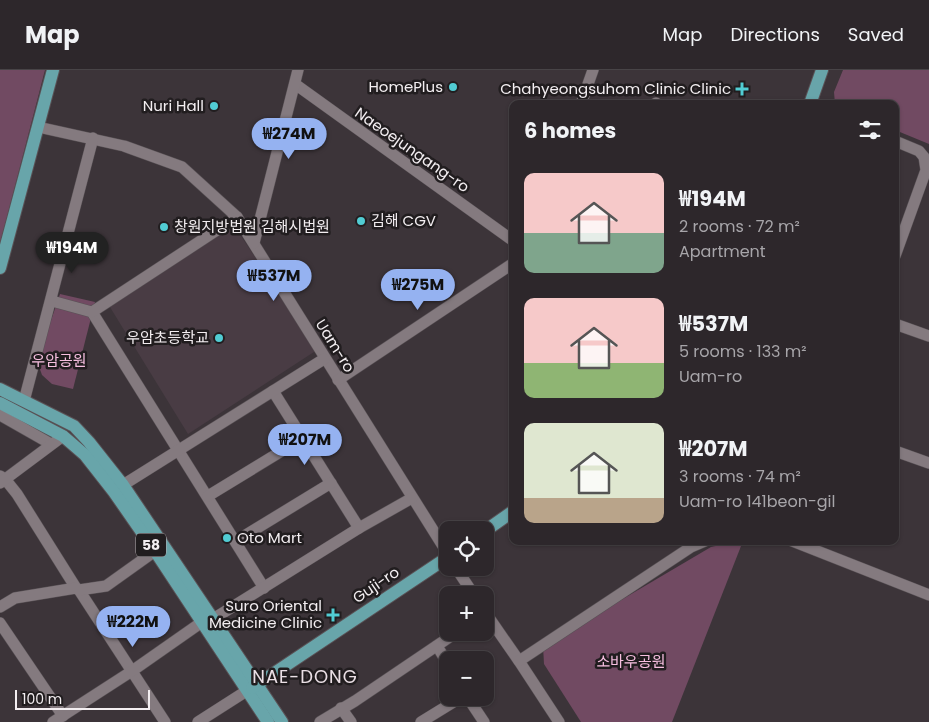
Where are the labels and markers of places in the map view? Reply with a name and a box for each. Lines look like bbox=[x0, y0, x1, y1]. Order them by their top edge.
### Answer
place label: HomePlus bbox=[368, 76, 443, 97]
place label: Chahyeongsuhom Clinic Clinic bbox=[500, 78, 731, 99]
marker: HomePlus bbox=[447, 81, 459, 93]
marker: Chahyeongsuhom Clinic Clinic bbox=[735, 82, 749, 96]
place label: Nuri Hall bbox=[143, 95, 204, 116]
marker: Nuri Hall bbox=[208, 100, 220, 112]
pin: ₩274M bbox=[254, 118, 324, 160]
place label: 김해 CGV bbox=[371, 210, 436, 231]
marker: 김해 CGV bbox=[355, 215, 367, 227]
place label: 창원지방법원 김해시법원 bbox=[174, 216, 330, 237]
marker: 창원지방법원 김해시법원 bbox=[158, 221, 170, 233]
pin: ₩194M bbox=[37, 232, 107, 274]
pin: ₩537M bbox=[239, 260, 309, 302]
pin: ₩275M bbox=[383, 268, 453, 311]
place label: 우암초등학교 bbox=[126, 327, 209, 348]
marker: 우암초등학교 bbox=[213, 332, 225, 344]
pin: ₩207M bbox=[270, 424, 340, 466]
place label: Oto Mart bbox=[237, 527, 302, 548]
marker: Oto Mart bbox=[221, 532, 233, 544]
place label: Suro Oriental Medicine Clinic bbox=[209, 595, 322, 633]
pin: ₩222M bbox=[98, 606, 168, 648]
marker: Suro Oriental Medicine Clinic bbox=[326, 608, 340, 622]

